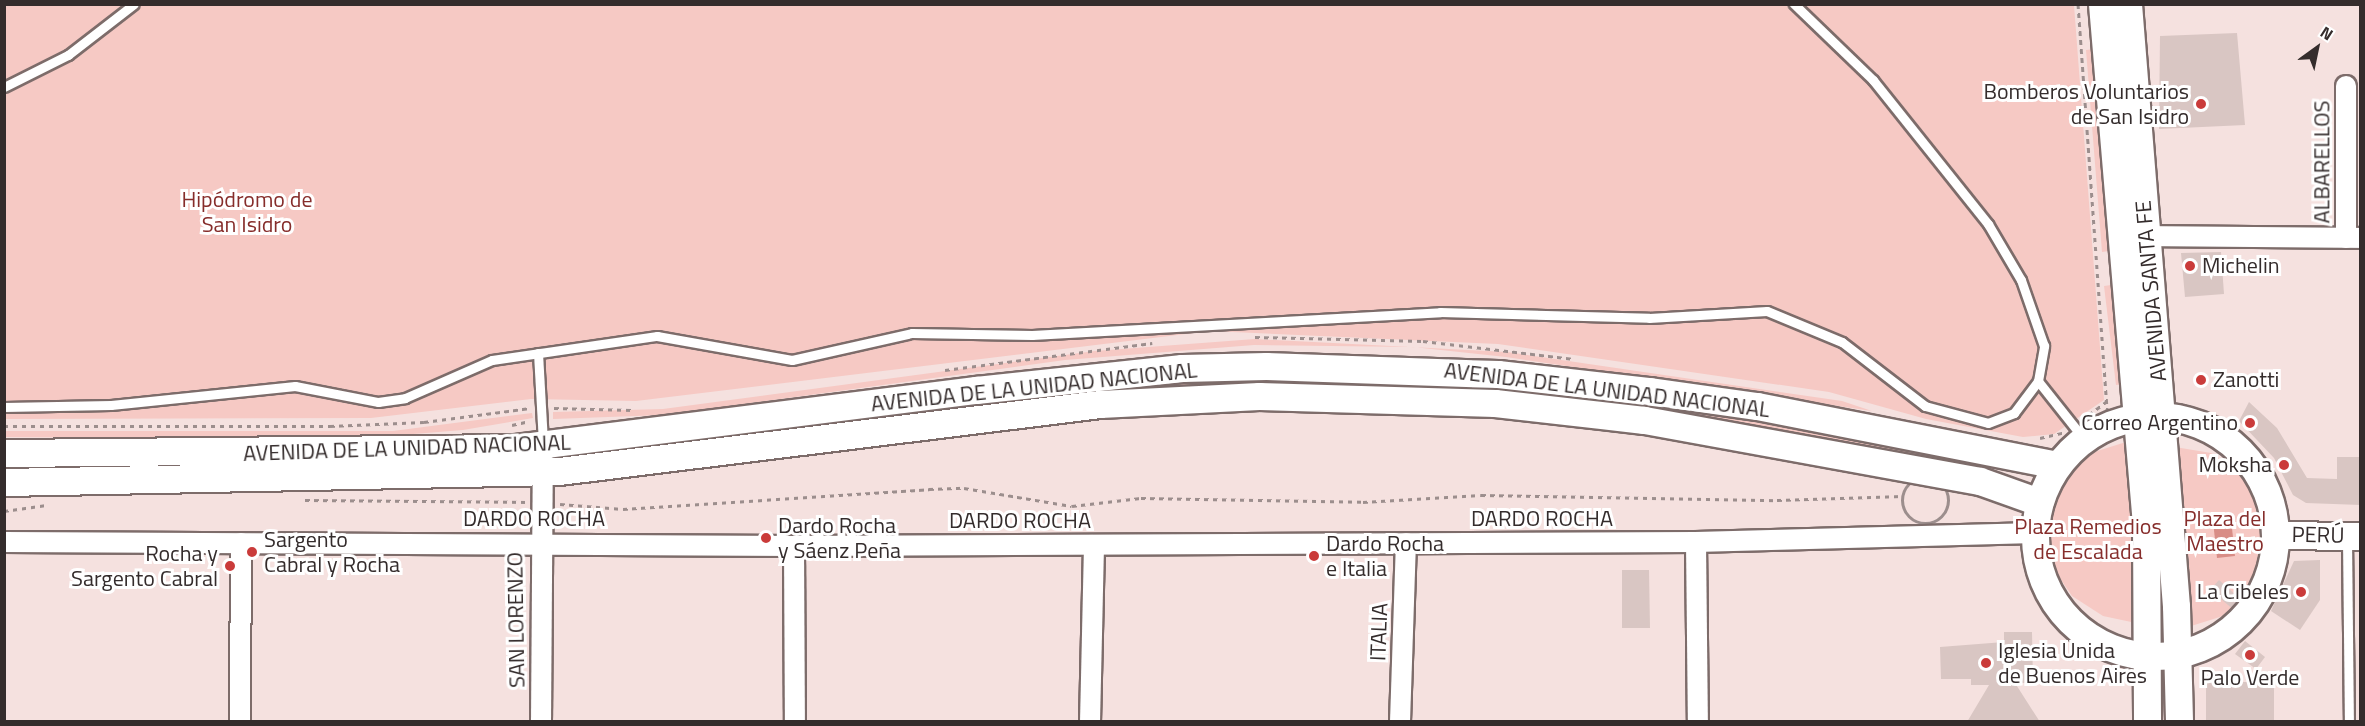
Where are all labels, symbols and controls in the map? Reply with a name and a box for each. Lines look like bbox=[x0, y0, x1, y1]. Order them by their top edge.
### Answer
north arrow bbox=[2287, 18, 2347, 78]
text: N bbox=[2316, 20, 2338, 46]
place label: Bomberos Voluntarios de San Isidro bbox=[1983, 78, 2189, 130]
marker: Bomberos Voluntarios de San Isidro bbox=[2194, 97, 2208, 111]
street label: ALBARELLOS bbox=[2309, 101, 2335, 223]
park label: Hipódromo de San Isidro bbox=[181, 186, 313, 237]
street label: AVENIDA SANTA FE bbox=[2130, 199, 2172, 383]
place label: Michelin bbox=[2202, 253, 2280, 279]
marker: Michelin bbox=[2183, 259, 2197, 273]
street label: AVENIDA DE LA UNIDAD NACIONAL bbox=[870, 357, 1198, 417]
street label: AVENIDA DE LA UNIDAD NACIONAL bbox=[1443, 357, 1771, 423]
place label: Zanotti bbox=[2213, 367, 2279, 393]
marker: Zanotti bbox=[2194, 373, 2208, 387]
place label: Correo Argentino bbox=[2081, 410, 2238, 436]
marker: Correo Argentino bbox=[2243, 416, 2257, 430]
street label: AVENIDA DE LA UNIDAD NACIONAL bbox=[243, 429, 571, 467]
place label: Moksha bbox=[2198, 452, 2272, 478]
marker: Moksha bbox=[2277, 458, 2291, 472]
park label: Plaza del Maestro bbox=[2184, 505, 2266, 556]
street label: DARDO ROCHA bbox=[463, 506, 605, 532]
street label: DARDO ROCHA bbox=[1471, 506, 1613, 532]
street label: DARDO ROCHA bbox=[949, 508, 1091, 534]
place label: Dardo Rocha y Sáenz Peña bbox=[778, 512, 901, 564]
park label: Plaza Remedios de Escalada bbox=[2014, 513, 2162, 564]
street label: PERÚ bbox=[2291, 521, 2345, 549]
place label: Sargento Cabral y Rocha bbox=[264, 526, 400, 578]
place label: Dardo Rocha e Italia bbox=[1326, 530, 1444, 582]
marker: Dardo Rocha y Sáenz Peña bbox=[759, 531, 773, 545]
place label: Rocha y Sargento Cabral bbox=[71, 540, 218, 592]
marker: Sargento Cabral y Rocha bbox=[245, 545, 259, 559]
marker: Dardo Rocha e Italia bbox=[1307, 549, 1321, 563]
street label: SAN LORENZO bbox=[502, 552, 530, 688]
marker: Rocha y Sargento Cabral bbox=[223, 559, 237, 573]
place label: La Cibeles bbox=[2197, 579, 2289, 605]
marker: La Cibeles bbox=[2294, 585, 2308, 599]
street label: ITALIA bbox=[1365, 602, 1393, 662]
place label: Iglesia Unida de Buenos Aires bbox=[1998, 637, 2147, 688]
marker: Palo Verde bbox=[2243, 648, 2257, 662]
marker: Iglesia Unida de Buenos Aires bbox=[1979, 656, 1993, 670]
place label: Palo Verde bbox=[2201, 665, 2299, 691]

